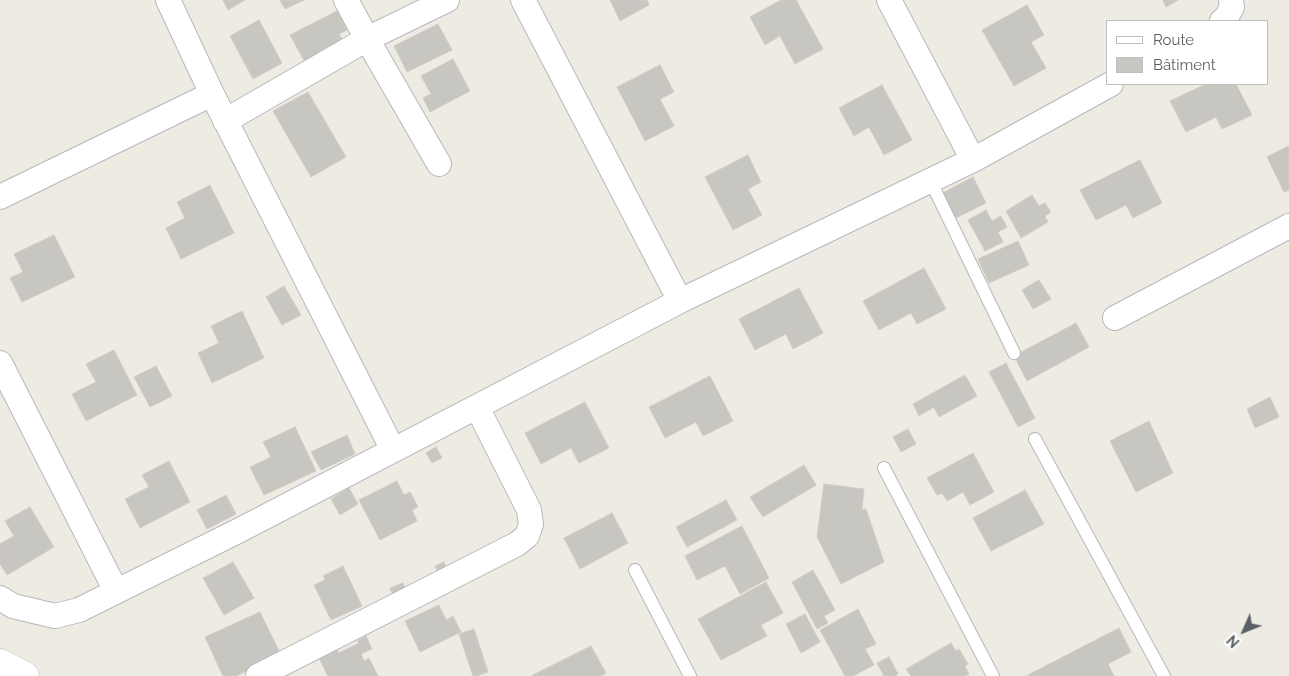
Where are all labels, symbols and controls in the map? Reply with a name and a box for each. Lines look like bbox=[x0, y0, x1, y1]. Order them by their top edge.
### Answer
legend bbox=[1106, 20, 1269, 85]
text: Route bbox=[1153, 31, 1194, 49]
text: Bâtiment bbox=[1153, 56, 1216, 74]
north arrow bbox=[1219, 606, 1269, 656]
text: N bbox=[1224, 632, 1243, 651]

